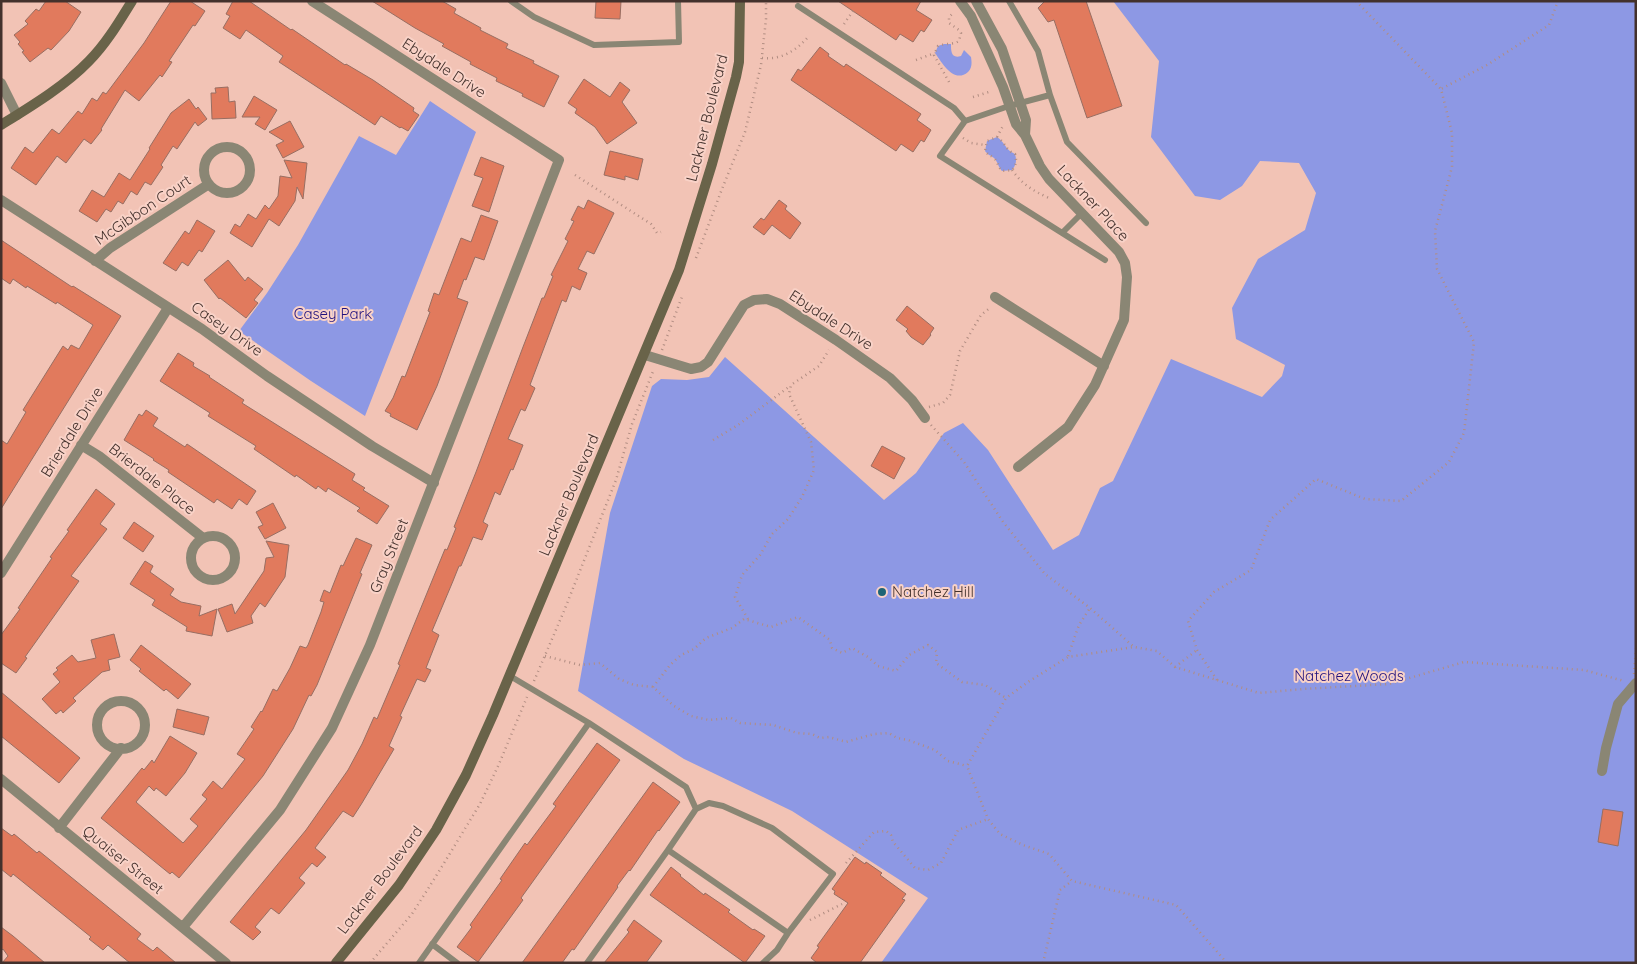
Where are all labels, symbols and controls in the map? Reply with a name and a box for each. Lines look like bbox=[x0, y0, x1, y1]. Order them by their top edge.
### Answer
street label: Ebydale Drive bbox=[399, 33, 490, 102]
street label: Lackner Boulevard bbox=[682, 52, 732, 183]
street label: Lackner Place bbox=[1053, 160, 1134, 245]
street label: McGibbon Court bbox=[91, 170, 194, 249]
street label: Ebydale Drive bbox=[786, 285, 877, 354]
street label: Casey Drive bbox=[188, 297, 267, 360]
park label: Casey Park bbox=[294, 304, 372, 323]
street label: Brierdale Drive bbox=[36, 383, 107, 480]
street label: Lackner Boulevard bbox=[534, 431, 603, 559]
street label: Brierdale Place bbox=[105, 439, 199, 518]
street label: Gray Street bbox=[365, 516, 412, 596]
place label: Natchez Hill bbox=[892, 582, 974, 601]
marker: Natchez Hill bbox=[876, 586, 888, 598]
park label: Natchez Woods bbox=[1294, 666, 1404, 685]
street label: Quaiser Street bbox=[79, 821, 168, 898]
street label: Lackner Boulevard bbox=[333, 822, 426, 938]

